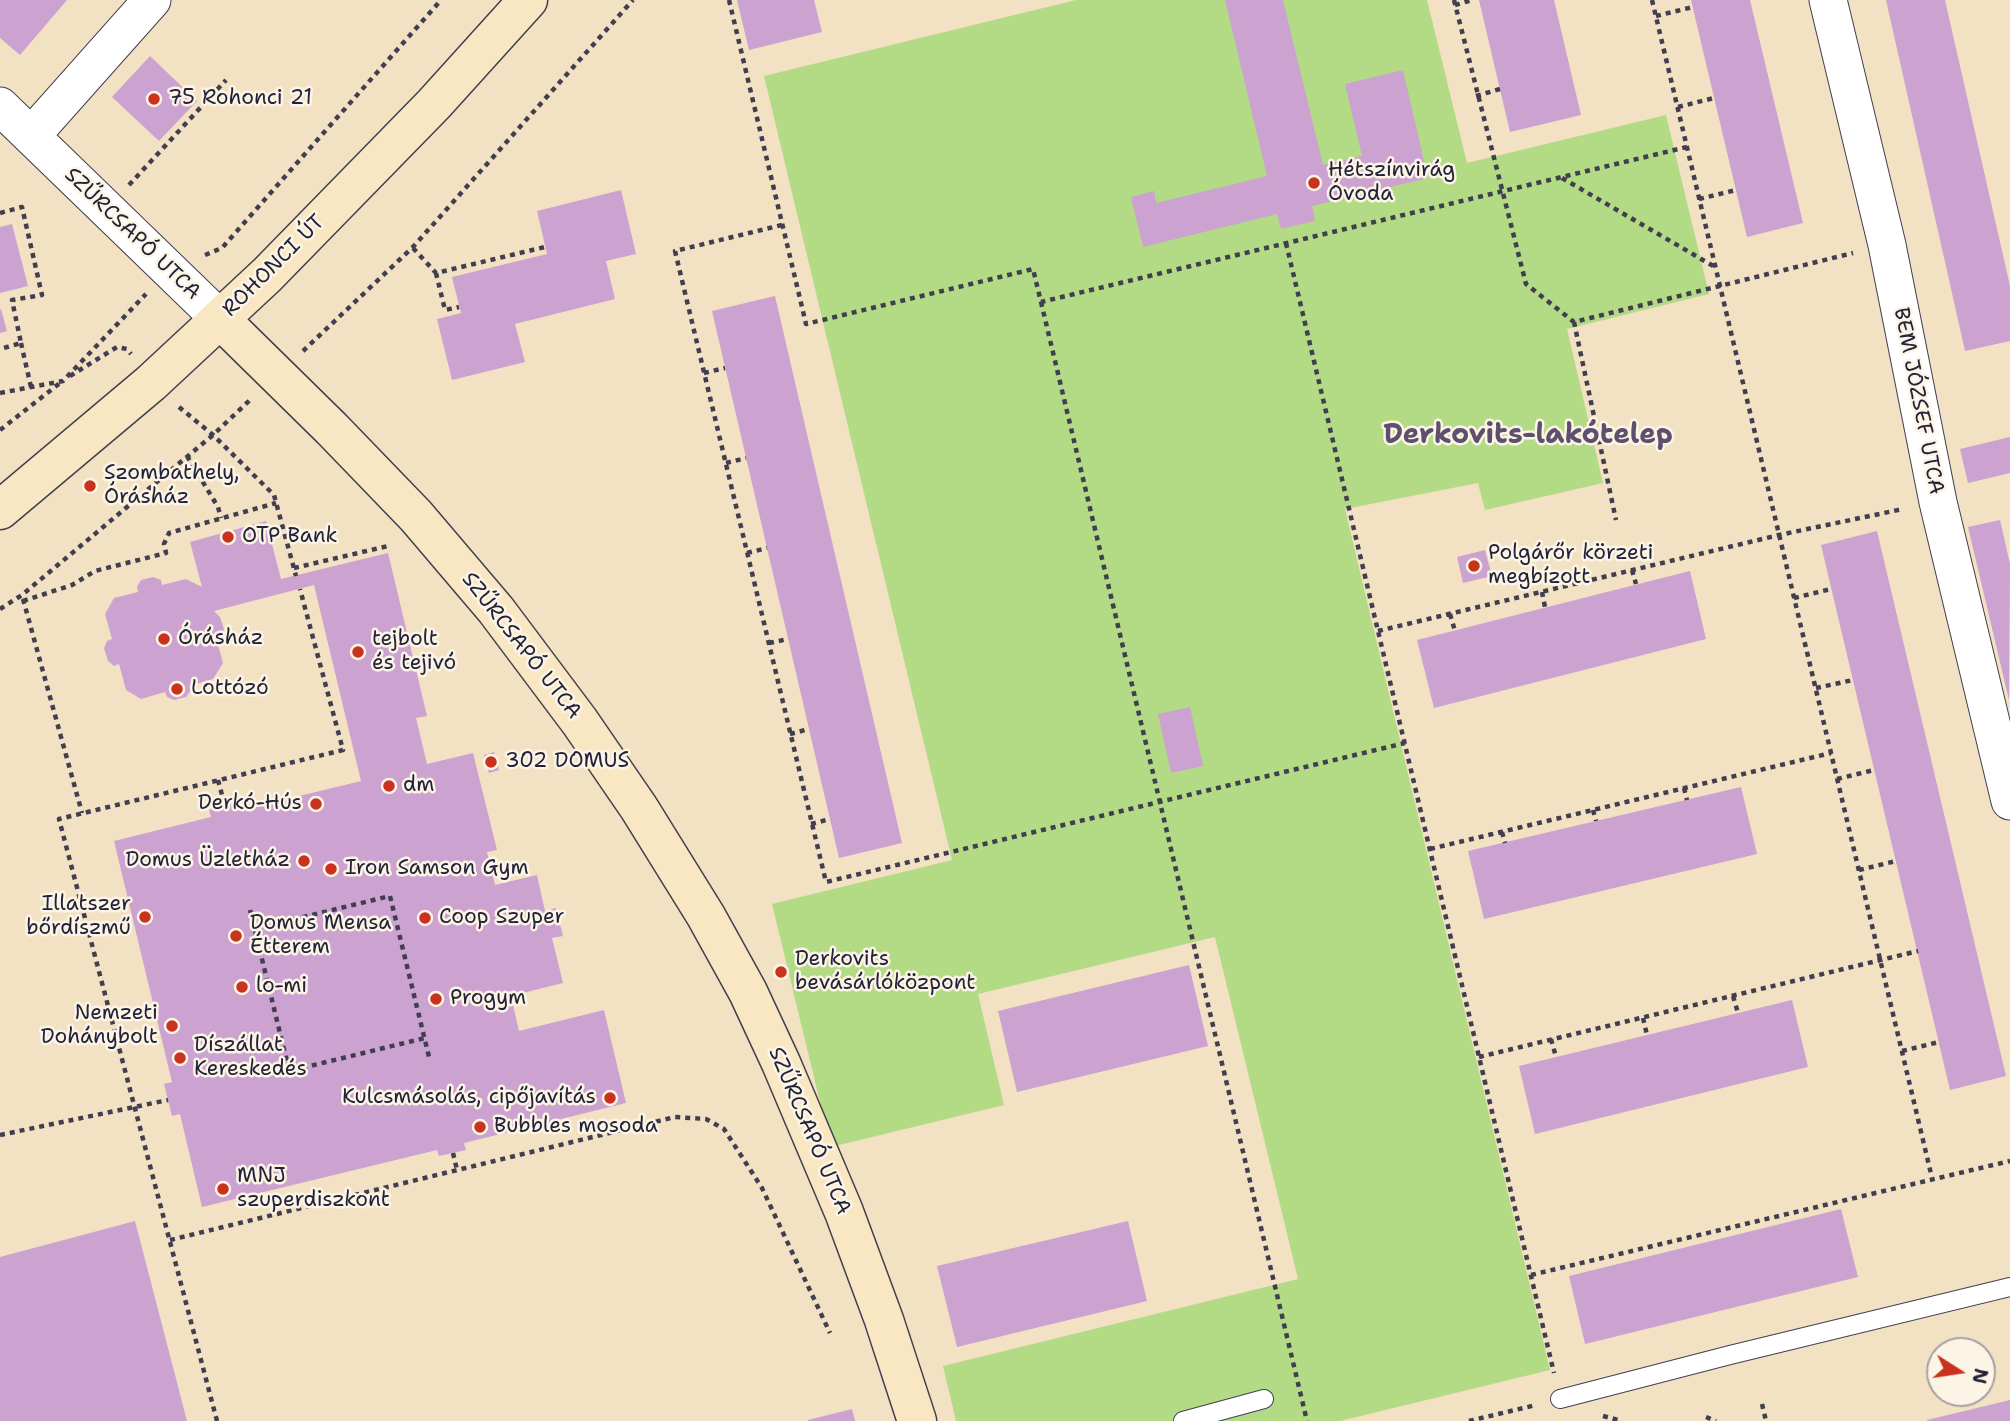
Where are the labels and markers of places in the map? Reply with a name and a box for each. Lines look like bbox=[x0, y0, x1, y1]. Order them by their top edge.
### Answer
place label: 75 Rohonci 21 bbox=[168, 86, 312, 112]
marker: 75 Rohonci 21 bbox=[146, 91, 162, 107]
place label: Hétszínvirág Óvoda bbox=[1328, 158, 1455, 208]
marker: Hétszínvirág Óvoda bbox=[1306, 175, 1322, 191]
place label: Szombathely, Órásház bbox=[104, 461, 240, 511]
marker: Szombathely, Órásház bbox=[82, 478, 98, 494]
place label: OTP Bank bbox=[242, 524, 338, 550]
marker: OTP Bank bbox=[220, 529, 236, 545]
place label: Polgárőr körzeti megbízott bbox=[1488, 541, 1653, 591]
marker: Polgárőr körzeti megbízott bbox=[1466, 558, 1482, 574]
place label: Órásház bbox=[178, 626, 263, 652]
place label: tejbolt és tejivó bbox=[372, 627, 456, 677]
marker: Órásház bbox=[156, 631, 172, 647]
marker: tejbolt és tejivó bbox=[350, 644, 366, 660]
place label: Lottózó bbox=[191, 676, 269, 702]
marker: Lottózó bbox=[169, 681, 185, 697]
place label: 302 DOMUS bbox=[505, 749, 629, 775]
marker: 302 DOMUS bbox=[483, 754, 499, 770]
place label: dm bbox=[403, 773, 434, 799]
marker: dm bbox=[381, 778, 397, 794]
place label: Derkó-Hús bbox=[198, 791, 302, 817]
marker: Derkó-Hús bbox=[308, 796, 324, 812]
place label: Domus Üzletház bbox=[126, 848, 290, 874]
marker: Domus Üzletház bbox=[296, 853, 312, 869]
place label: Iron Samson Gym bbox=[345, 856, 529, 882]
marker: Iron Samson Gym bbox=[323, 861, 339, 877]
place label: Illatszer bőrdíszmű bbox=[26, 892, 131, 942]
place label: Coop Szuper bbox=[439, 905, 564, 931]
marker: Illatszer bőrdíszmű bbox=[137, 909, 153, 925]
marker: Coop Szuper bbox=[417, 910, 433, 926]
place label: Domus Mensa Étterem bbox=[250, 911, 391, 961]
marker: Domus Mensa Étterem bbox=[228, 928, 244, 944]
place label: Derkovits bevásárlóközpont bbox=[795, 947, 976, 997]
marker: Derkovits bevásárlóközpont bbox=[773, 964, 789, 980]
place label: lo-mi bbox=[256, 974, 307, 1000]
marker: lo-mi bbox=[234, 979, 250, 995]
place label: Progym bbox=[450, 986, 526, 1012]
marker: Progym bbox=[428, 991, 444, 1007]
place label: Nemzeti Dohánybolt bbox=[41, 1001, 158, 1051]
marker: Nemzeti Dohánybolt bbox=[164, 1018, 180, 1034]
place label: Díszállat Kereskedés bbox=[194, 1033, 307, 1083]
marker: Díszállat Kereskedés bbox=[172, 1050, 188, 1066]
place label: Kulcsmásolás, cipőjavítás bbox=[342, 1085, 596, 1111]
marker: Kulcsmásolás, cipőjavítás bbox=[602, 1090, 618, 1106]
place label: Bubbles mosoda bbox=[494, 1114, 658, 1140]
marker: Bubbles mosoda bbox=[472, 1119, 488, 1135]
place label: MNJ szuperdiszkont bbox=[237, 1164, 390, 1214]
marker: MNJ szuperdiszkont bbox=[215, 1181, 231, 1197]

